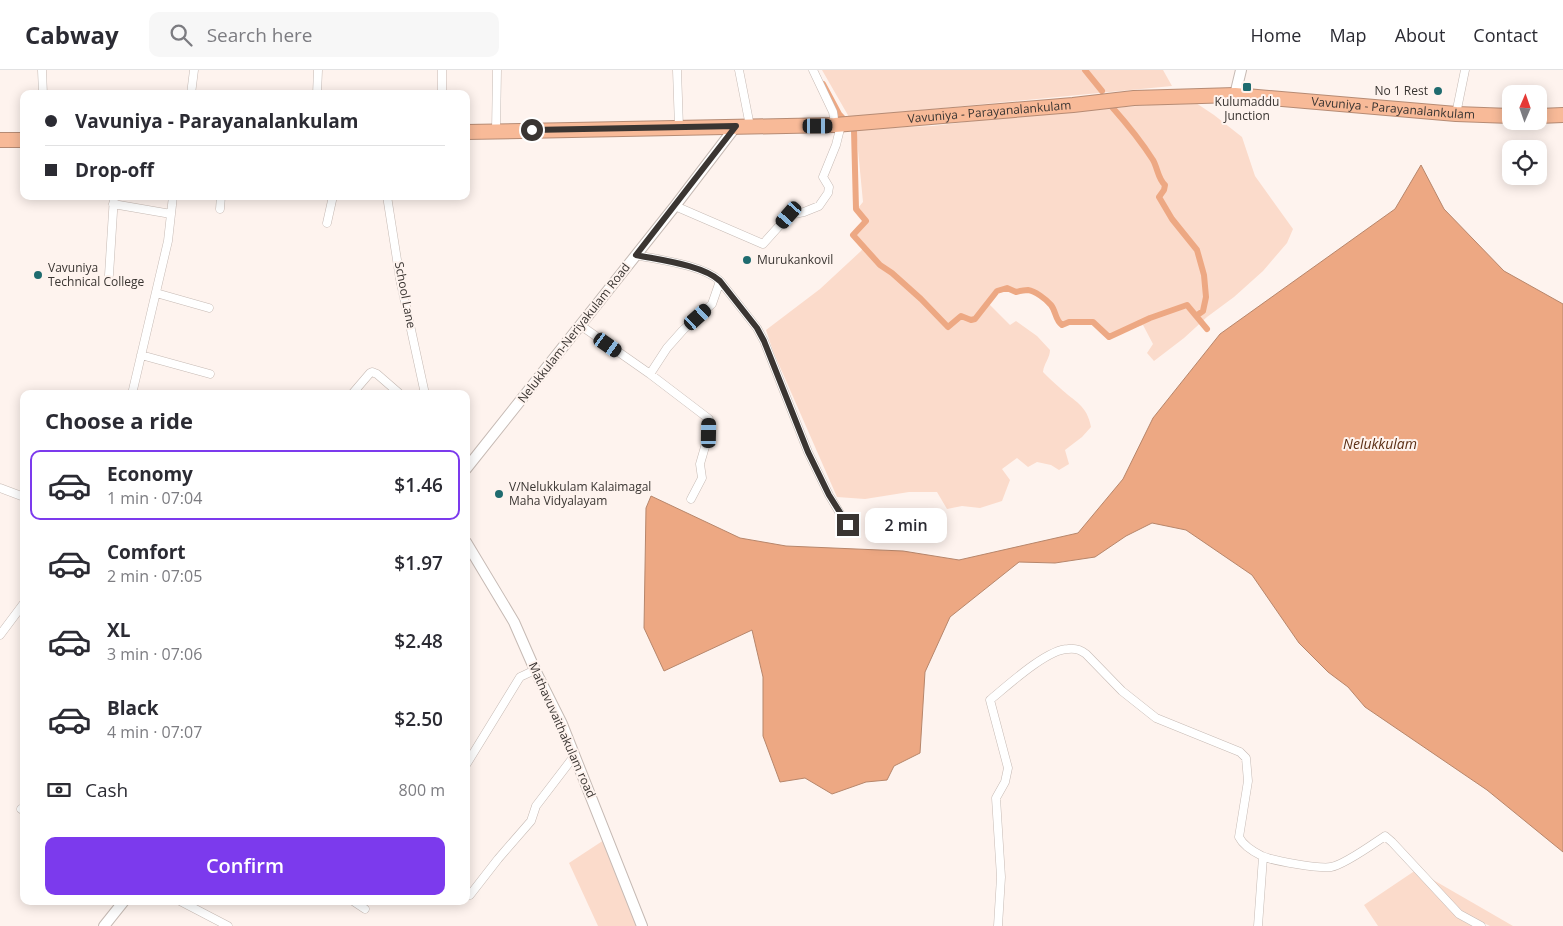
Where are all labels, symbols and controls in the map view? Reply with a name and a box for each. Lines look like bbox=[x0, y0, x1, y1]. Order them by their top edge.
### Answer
search box bbox=[149, 12, 499, 57]
text: Cabway bbox=[25, 18, 119, 51]
icon: search bbox=[167, 21, 195, 49]
text: Search here bbox=[207, 22, 313, 48]
text: Home bbox=[1251, 23, 1301, 47]
text: Map bbox=[1329, 23, 1367, 47]
text: About bbox=[1395, 23, 1445, 47]
text: Contact bbox=[1473, 23, 1538, 47]
marker: Kulumaddu Junction bbox=[1241, 81, 1253, 93]
place label: No 1 Rest bbox=[1375, 82, 1428, 99]
marker: No 1 Rest bbox=[1432, 85, 1444, 97]
north arrow bbox=[1502, 85, 1548, 130]
map controls bbox=[1502, 85, 1547, 185]
place label: Kulumaddu Junction bbox=[1215, 93, 1279, 124]
street label: Vavuniya - Parayanalankulam bbox=[1311, 93, 1475, 123]
street label: Vavuniya - Parayanalankulam bbox=[907, 96, 1072, 127]
text: Vavuniya - Parayanalankulam bbox=[75, 108, 358, 134]
route start bbox=[521, 119, 543, 141]
car bbox=[803, 119, 833, 134]
button: locate bbox=[1502, 140, 1547, 185]
text: Drop-off bbox=[75, 157, 154, 183]
car bbox=[773, 199, 804, 231]
place label: Murukankovil bbox=[757, 251, 833, 268]
marker: Murukankovil bbox=[741, 254, 753, 266]
place label: Vavuniya Technical College bbox=[48, 259, 144, 290]
street label: Nelukkulam-Neriyakulam Road bbox=[514, 259, 634, 406]
street label: School Lane bbox=[391, 260, 420, 330]
marker: Vavuniya Technical College bbox=[32, 269, 44, 281]
car bbox=[681, 301, 714, 333]
car bbox=[591, 330, 624, 360]
text: Choose a ride bbox=[45, 405, 193, 435]
car bbox=[701, 418, 716, 448]
water label: Nelukkulam bbox=[1343, 434, 1417, 453]
text: Economy bbox=[107, 461, 193, 487]
icon: car bbox=[47, 463, 92, 508]
text: $1.46 bbox=[394, 472, 443, 498]
place label: V/Nelukkulam Kalaimagal Maha Vidyalayam bbox=[509, 478, 651, 509]
text: 1 min · 07:04 bbox=[107, 487, 202, 509]
marker: V/Nelukkulam Kalaimagal Maha Vidyalayam bbox=[493, 488, 505, 500]
callout: 2 min bbox=[866, 508, 948, 542]
route end bbox=[837, 514, 859, 536]
text: 2 min bbox=[884, 514, 928, 536]
text: Comfort bbox=[107, 539, 186, 565]
icon: car bbox=[47, 541, 92, 586]
text: $1.97 bbox=[394, 550, 443, 576]
text: 2 min · 07:05 bbox=[107, 565, 202, 587]
text: XL bbox=[107, 617, 130, 643]
icon: car bbox=[47, 619, 92, 664]
text: $2.48 bbox=[394, 628, 443, 654]
text: 3 min · 07:06 bbox=[107, 643, 202, 665]
street label: Mathavuvaithakulam road bbox=[525, 659, 600, 800]
text: Black bbox=[107, 695, 159, 721]
icon: car bbox=[47, 697, 92, 742]
text: $2.50 bbox=[394, 706, 443, 732]
text: 4 min · 07:07 bbox=[107, 721, 202, 743]
icon: cash bbox=[45, 776, 73, 804]
text: Cash bbox=[85, 777, 128, 803]
text: 800 m bbox=[399, 779, 445, 801]
button: Confirm bbox=[45, 837, 445, 895]

